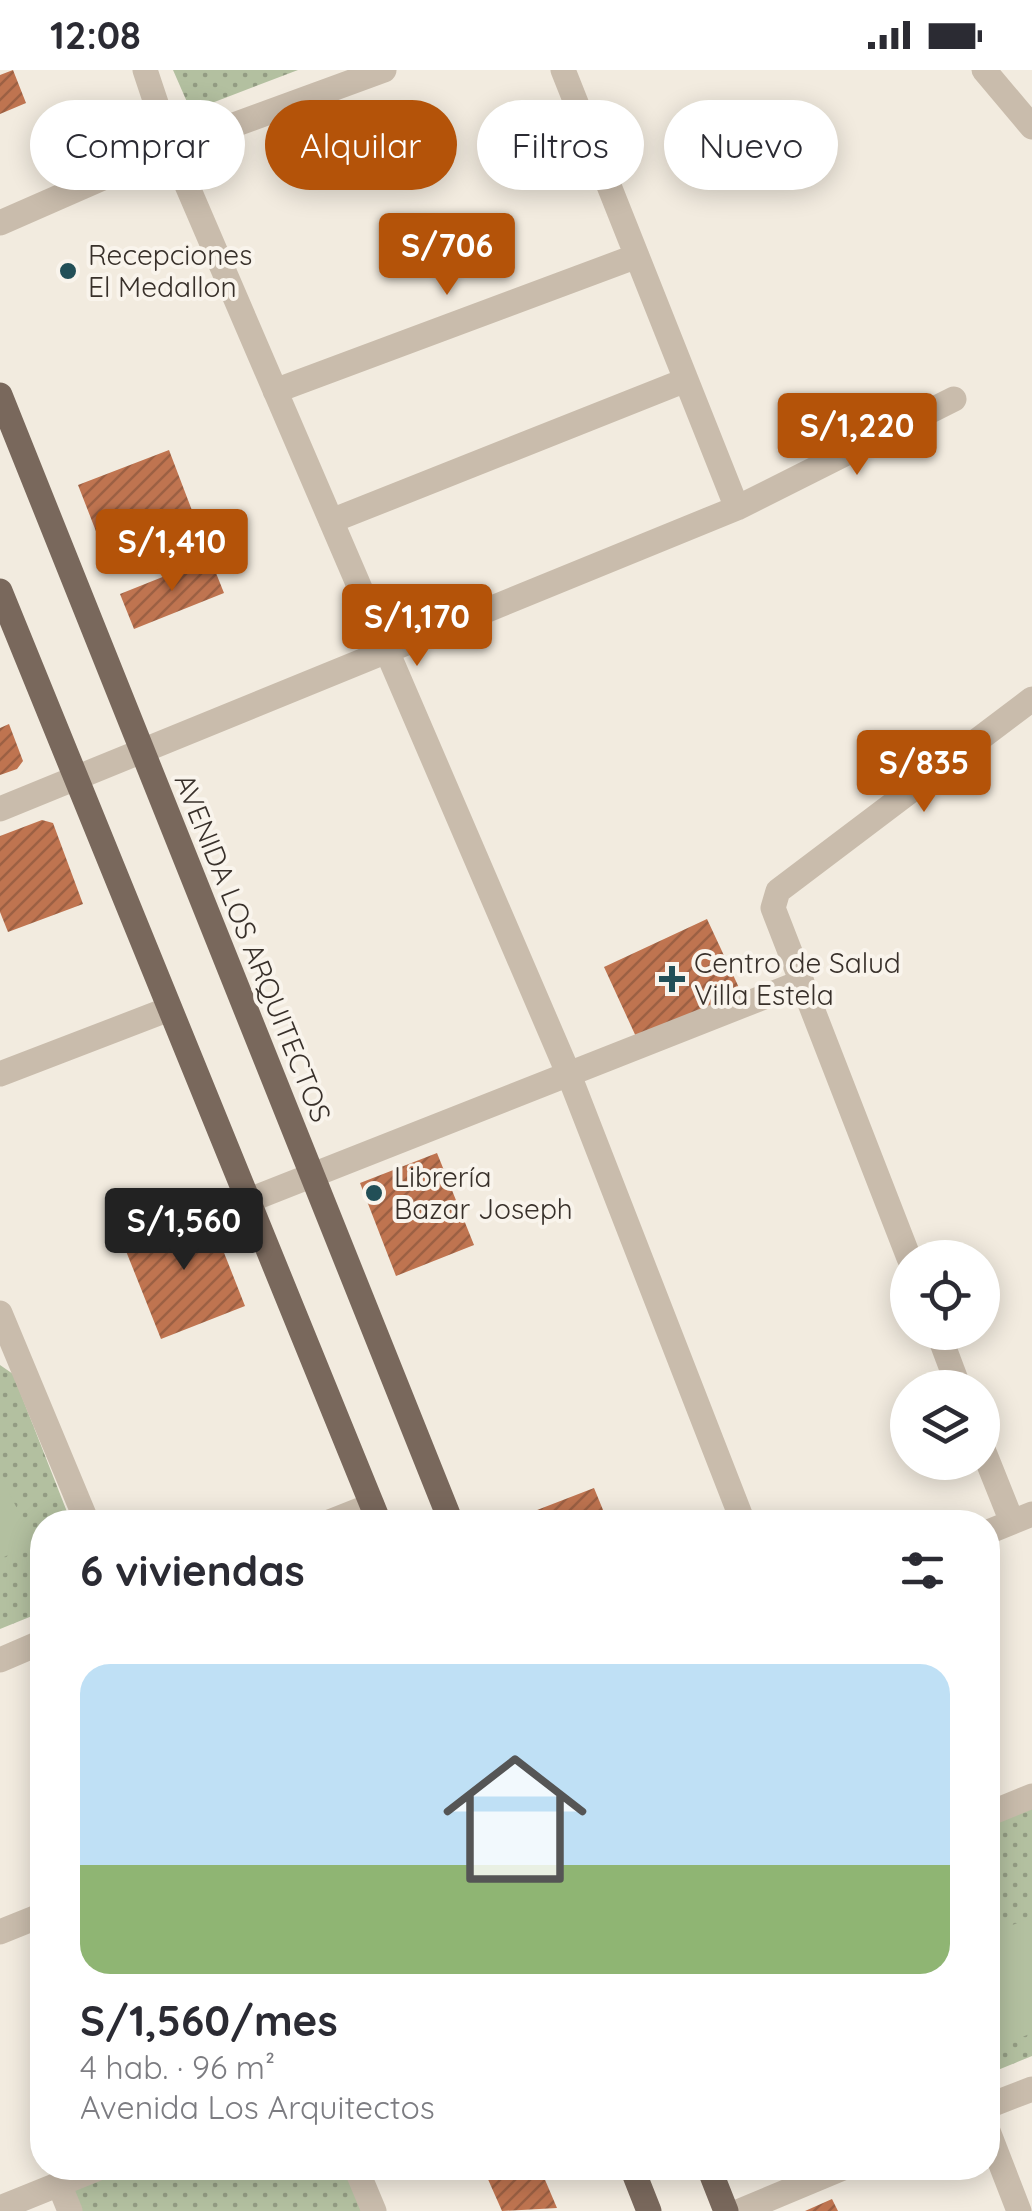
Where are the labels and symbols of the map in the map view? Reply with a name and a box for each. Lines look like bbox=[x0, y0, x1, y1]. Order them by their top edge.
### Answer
pin: S/706 bbox=[377, 213, 517, 298]
place label: Recepciones El Medallon bbox=[88, 237, 252, 304]
marker: Recepciones El Medallon bbox=[57, 260, 79, 282]
pin: S/1,220 bbox=[765, 393, 949, 478]
pin: S/1,410 bbox=[80, 509, 264, 594]
pin: S/1,170 bbox=[325, 584, 509, 669]
pin: S/835 bbox=[854, 730, 994, 815]
street label: AVENIDA LOS ARQUITECTOS bbox=[167, 769, 339, 1127]
place label: Centro de Salud Villa Estela bbox=[694, 945, 901, 1012]
marker: Centro de Salud Villa Estela bbox=[659, 966, 685, 992]
place label: Librería Bazar Joseph bbox=[394, 1159, 573, 1226]
marker: Librería Bazar Joseph bbox=[363, 1182, 385, 1204]
pin: S/1,560 bbox=[92, 1188, 276, 1273]

